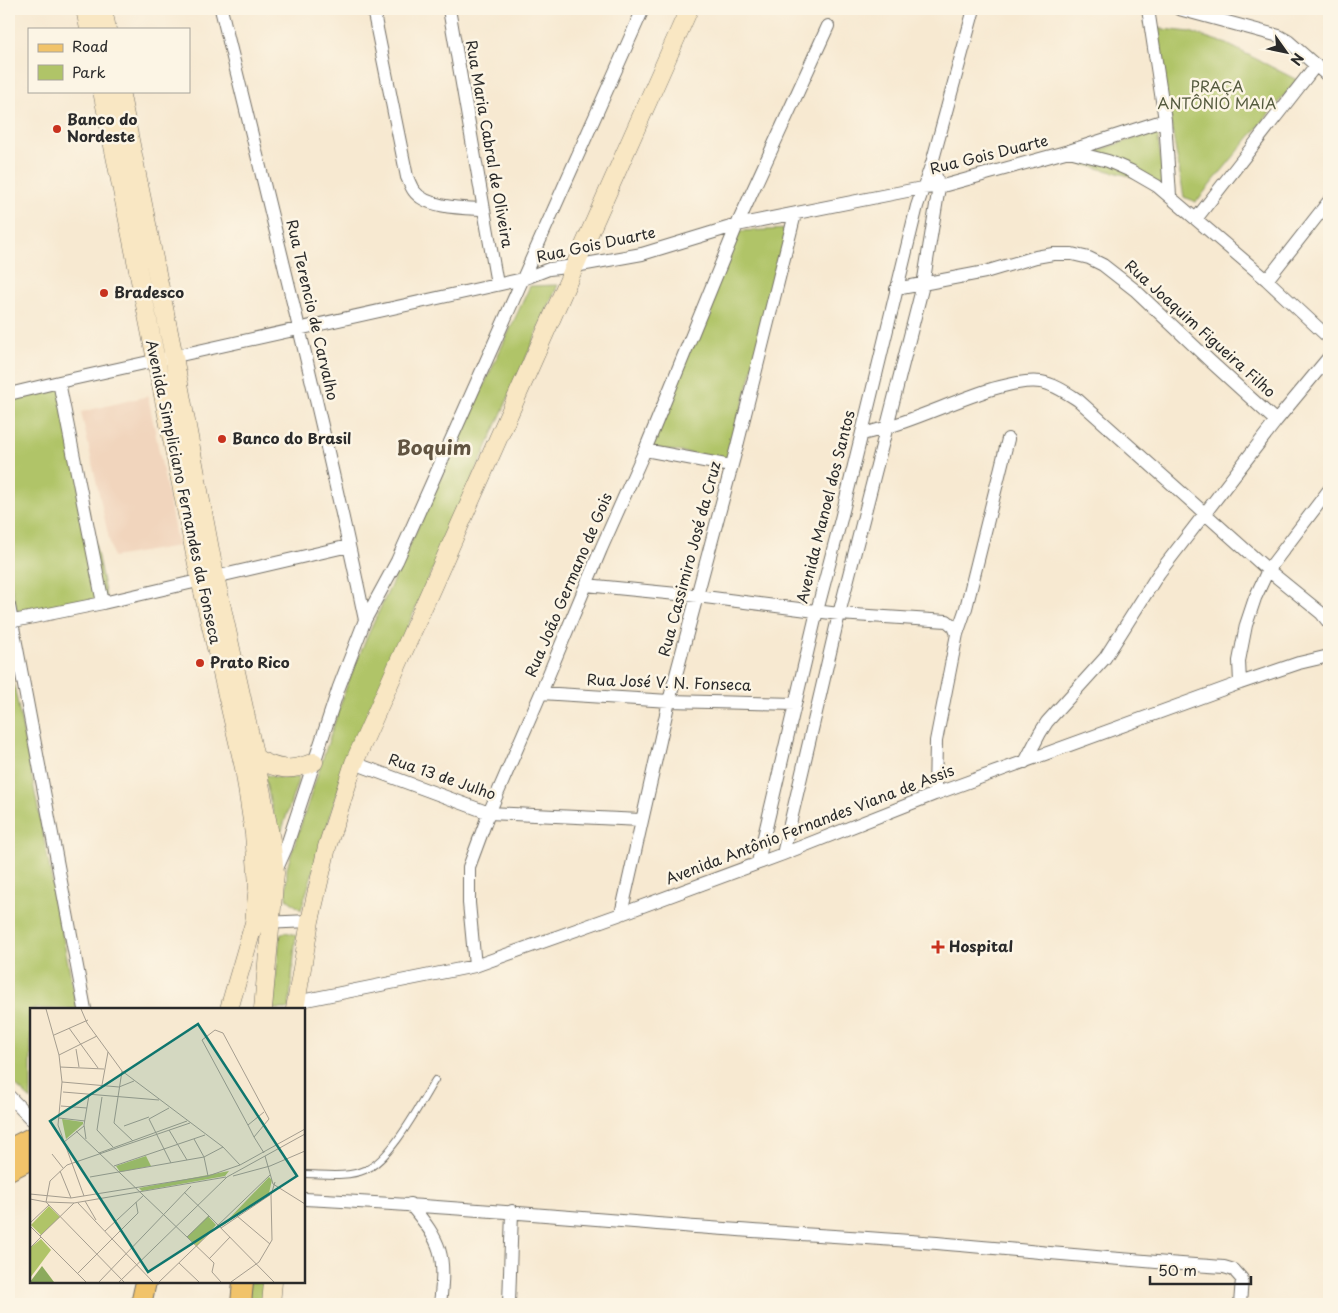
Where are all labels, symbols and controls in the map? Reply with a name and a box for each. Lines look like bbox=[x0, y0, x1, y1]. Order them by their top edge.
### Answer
legend bbox=[28, 28, 190, 92]
north arrow bbox=[1260, 28, 1310, 78]
text: Road bbox=[72, 34, 108, 57]
street label: Rua Maria Cabral de Oliveira bbox=[461, 38, 520, 250]
text: N bbox=[1285, 49, 1309, 70]
text: Park bbox=[72, 60, 106, 83]
park label: PRAÇA ANTÔNIO MAIA bbox=[1158, 74, 1276, 114]
place label: Banco do Nordeste bbox=[67, 107, 138, 147]
marker: Banco do Nordeste bbox=[51, 123, 63, 135]
street label: Rua Gois Duarte bbox=[927, 128, 1050, 179]
street label: Rua Terencio de Carvalho bbox=[281, 217, 345, 402]
street label: Rua Gois Duarte bbox=[534, 220, 657, 267]
street label: Rua Joaquim Figueira Filho bbox=[1120, 254, 1282, 402]
place label: Bradesco bbox=[114, 280, 184, 303]
marker: Bradesco bbox=[98, 287, 110, 299]
street label: Avenida Simpliciano Fernandes da Fonseca bbox=[141, 337, 228, 647]
street label: Avenida Manoel dos Santos bbox=[789, 408, 860, 606]
place label: Banco do Brasil bbox=[232, 426, 351, 449]
district label: Boquim bbox=[397, 432, 471, 462]
marker: Banco do Brasil bbox=[216, 433, 228, 445]
street label: Rua Cassimiro José da Cruz bbox=[651, 458, 726, 659]
street label: Rua João Germano de Gois bbox=[518, 489, 617, 680]
place label: Prato Rico bbox=[210, 650, 290, 673]
marker: Prato Rico bbox=[194, 657, 206, 669]
street label: Rua José V. N. Fonseca bbox=[586, 667, 752, 696]
street label: Rua 13 de Julho bbox=[386, 746, 499, 805]
street label: Avenida Antônio Fernandes Viana de Assis bbox=[662, 758, 957, 889]
place label: Hospital bbox=[949, 934, 1013, 957]
marker: Hospital bbox=[931, 940, 945, 954]
inset map bbox=[30, 1008, 305, 1283]
scale bar bbox=[1150, 1253, 1252, 1285]
text: 50 m bbox=[1158, 1258, 1197, 1281]

